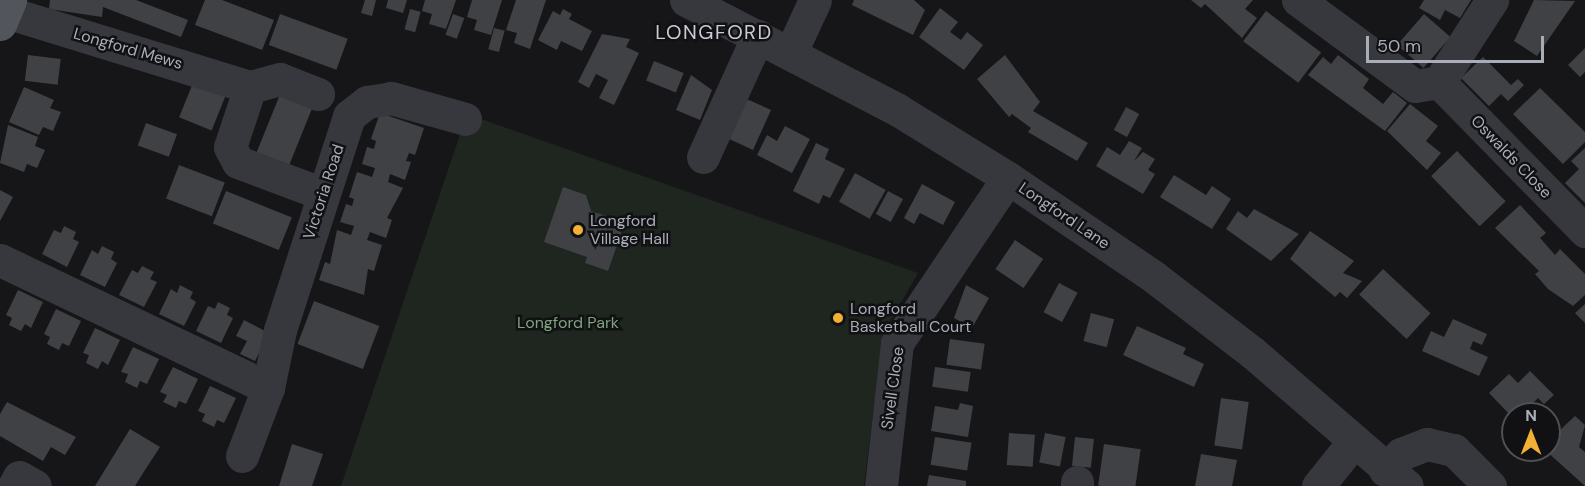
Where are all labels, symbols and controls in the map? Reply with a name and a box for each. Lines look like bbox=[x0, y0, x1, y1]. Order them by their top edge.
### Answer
district label: LONGFORD bbox=[655, 20, 773, 44]
street label: Longford Mews bbox=[71, 24, 185, 74]
scale bar bbox=[1369, 24, 1548, 62]
text: 50 m bbox=[1377, 34, 1421, 58]
street label: Oswalds Close bbox=[1466, 111, 1556, 203]
street label: Victoria Road bbox=[300, 142, 348, 242]
street label: Longford Lane bbox=[1015, 179, 1113, 253]
place label: Longford Village Hall bbox=[590, 211, 669, 249]
marker: Longford Village Hall bbox=[571, 223, 585, 237]
place label: Longford Basketball Court bbox=[850, 299, 971, 337]
marker: Longford Basketball Court bbox=[831, 311, 845, 325]
park label: Longford Park bbox=[517, 313, 619, 333]
street label: Sivell Close bbox=[878, 345, 908, 431]
north arrow bbox=[1501, 402, 1561, 462]
text: N bbox=[1525, 405, 1537, 426]

